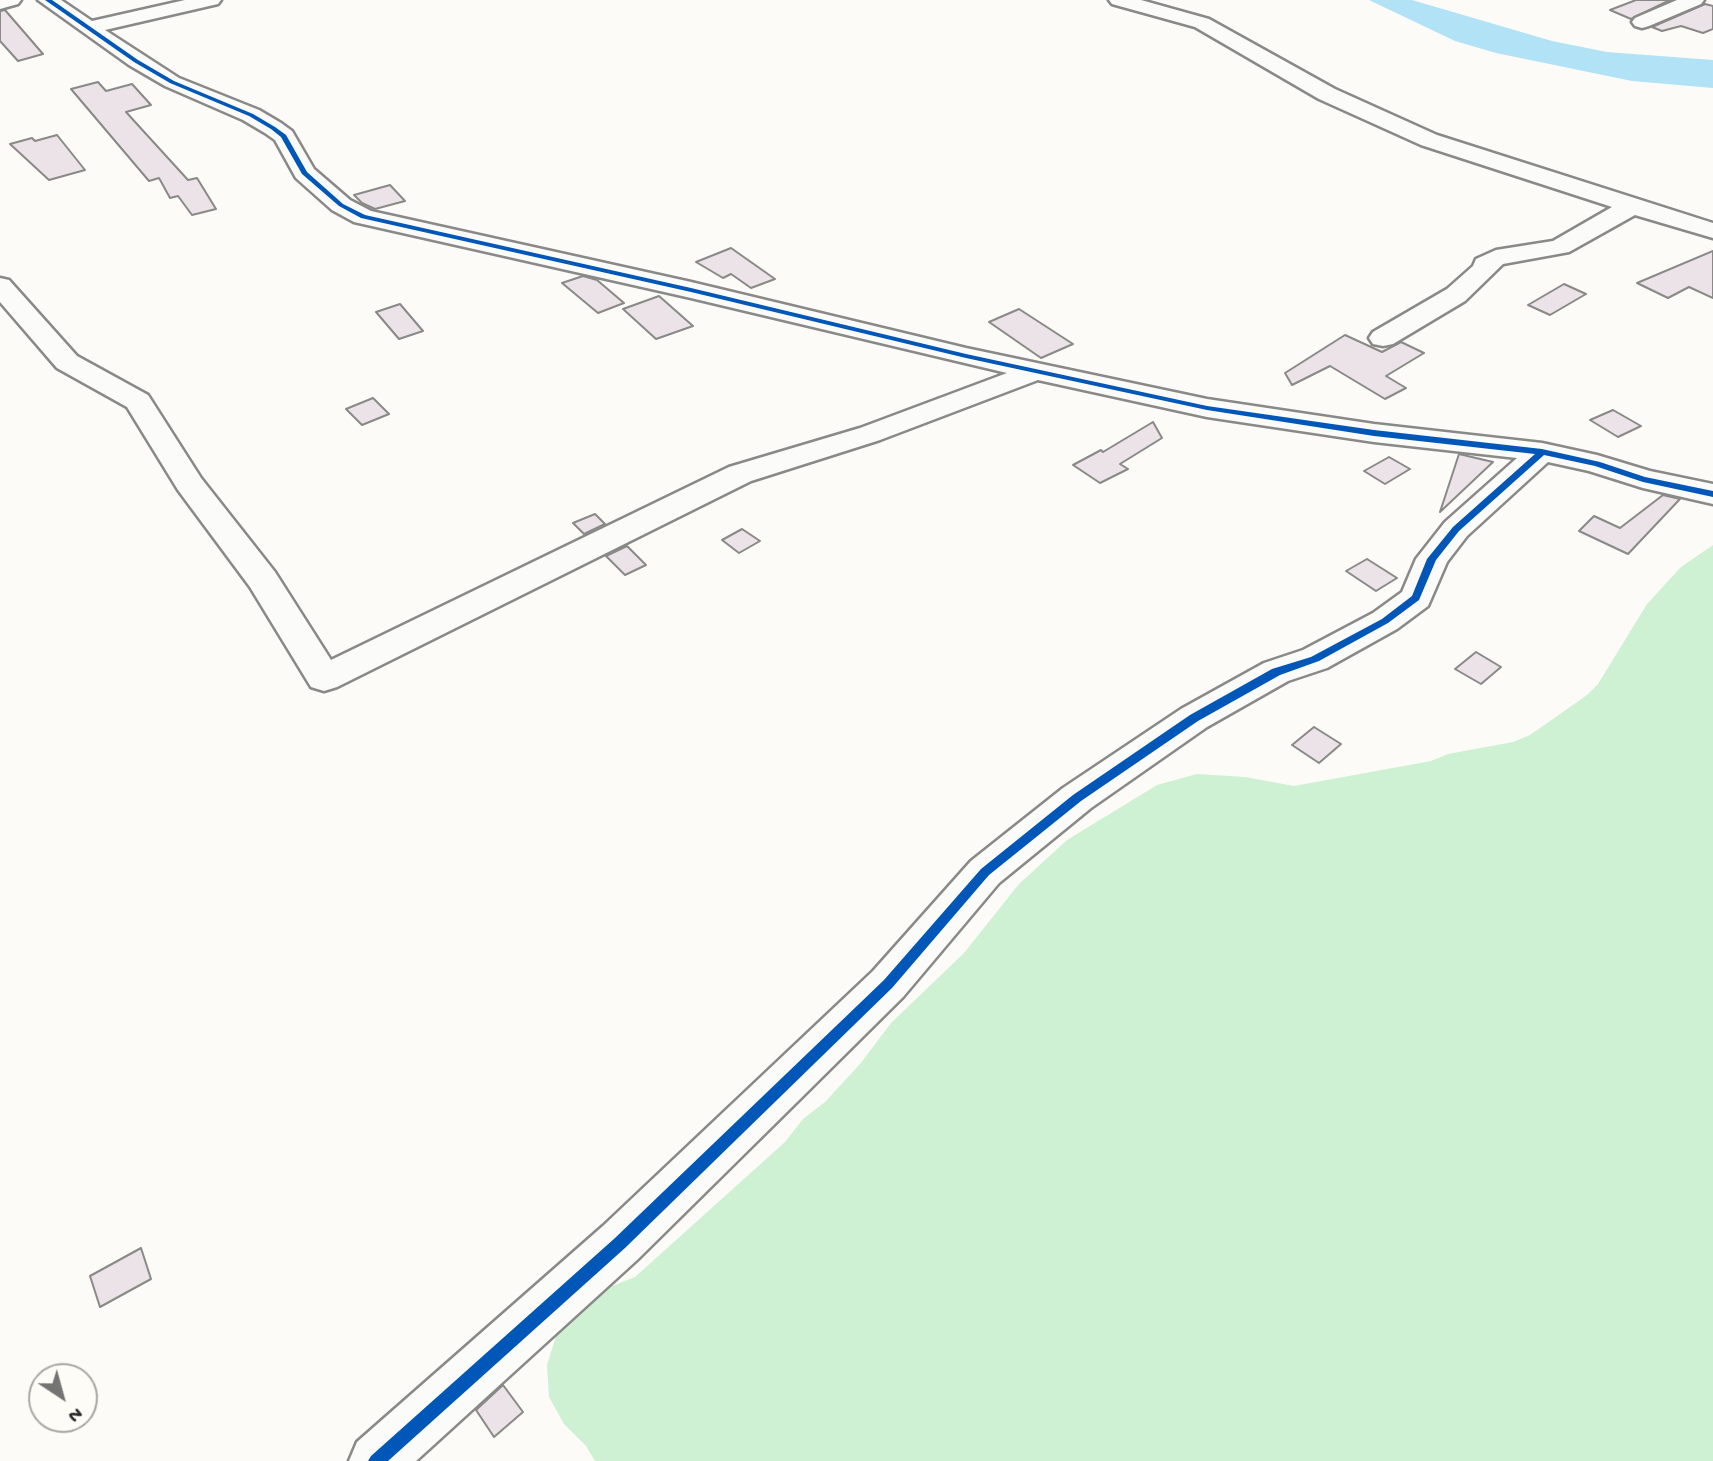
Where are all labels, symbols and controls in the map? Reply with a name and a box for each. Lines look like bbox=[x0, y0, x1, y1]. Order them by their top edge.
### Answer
north arrow bbox=[28, 1363, 98, 1433]
text: N bbox=[63, 1401, 86, 1427]

